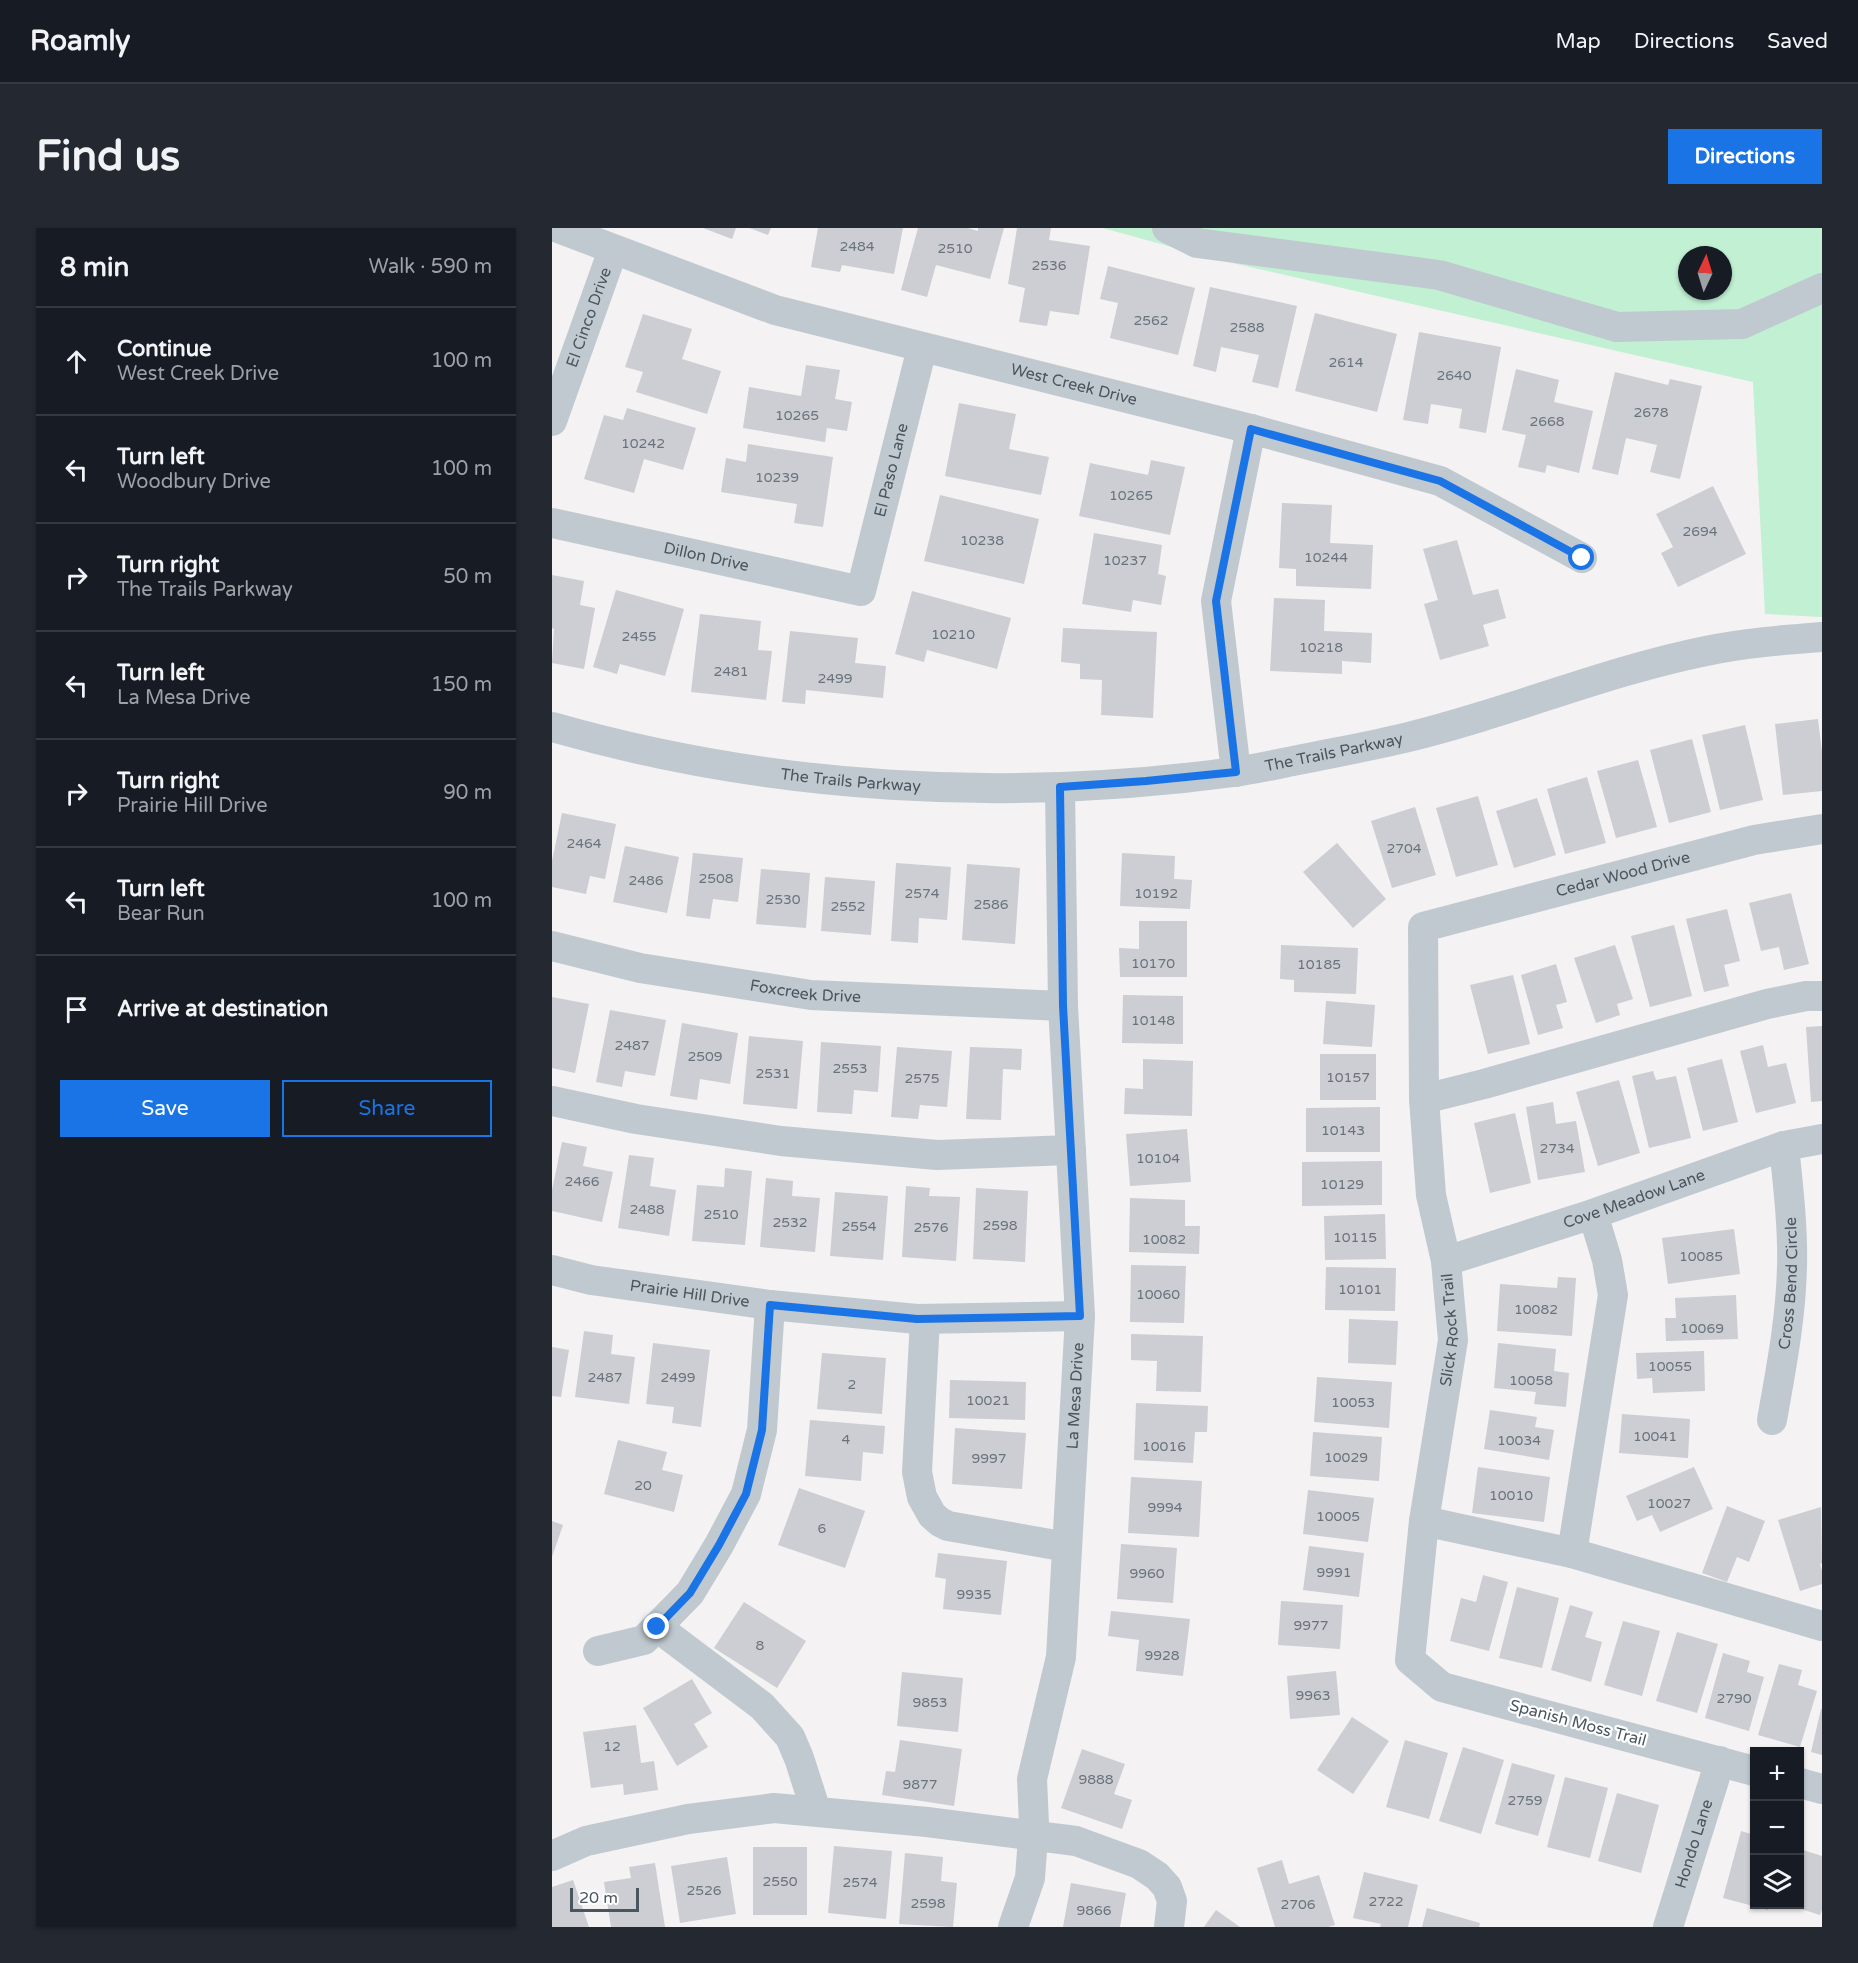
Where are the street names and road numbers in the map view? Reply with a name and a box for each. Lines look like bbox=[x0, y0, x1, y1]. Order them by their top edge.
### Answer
street label: El Cinco Drive bbox=[562, 265, 616, 370]
street label: West Creek Drive bbox=[1008, 359, 1139, 410]
street label: El Paso Lane bbox=[870, 421, 913, 519]
street label: Dillon Drive bbox=[662, 538, 751, 576]
street label: The Trails Parkway bbox=[1263, 729, 1405, 776]
street label: The Trails Parkway bbox=[779, 764, 922, 796]
street label: Cedar Wood Drive bbox=[1554, 847, 1692, 902]
street label: Foxcreek Drive bbox=[748, 975, 862, 1007]
street label: Cove Meadow Lane bbox=[1561, 1165, 1708, 1233]
street label: Cross Bend Circle bbox=[1774, 1216, 1802, 1351]
street label: Slick Rock Trail bbox=[1436, 1273, 1463, 1388]
street label: Prairie Hill Drive bbox=[629, 1276, 751, 1312]
street label: La Mesa Drive bbox=[1063, 1342, 1089, 1450]
street label: Spanish Moss Trail bbox=[1508, 1695, 1648, 1751]
street label: Hondo Lane bbox=[1671, 1797, 1717, 1891]

